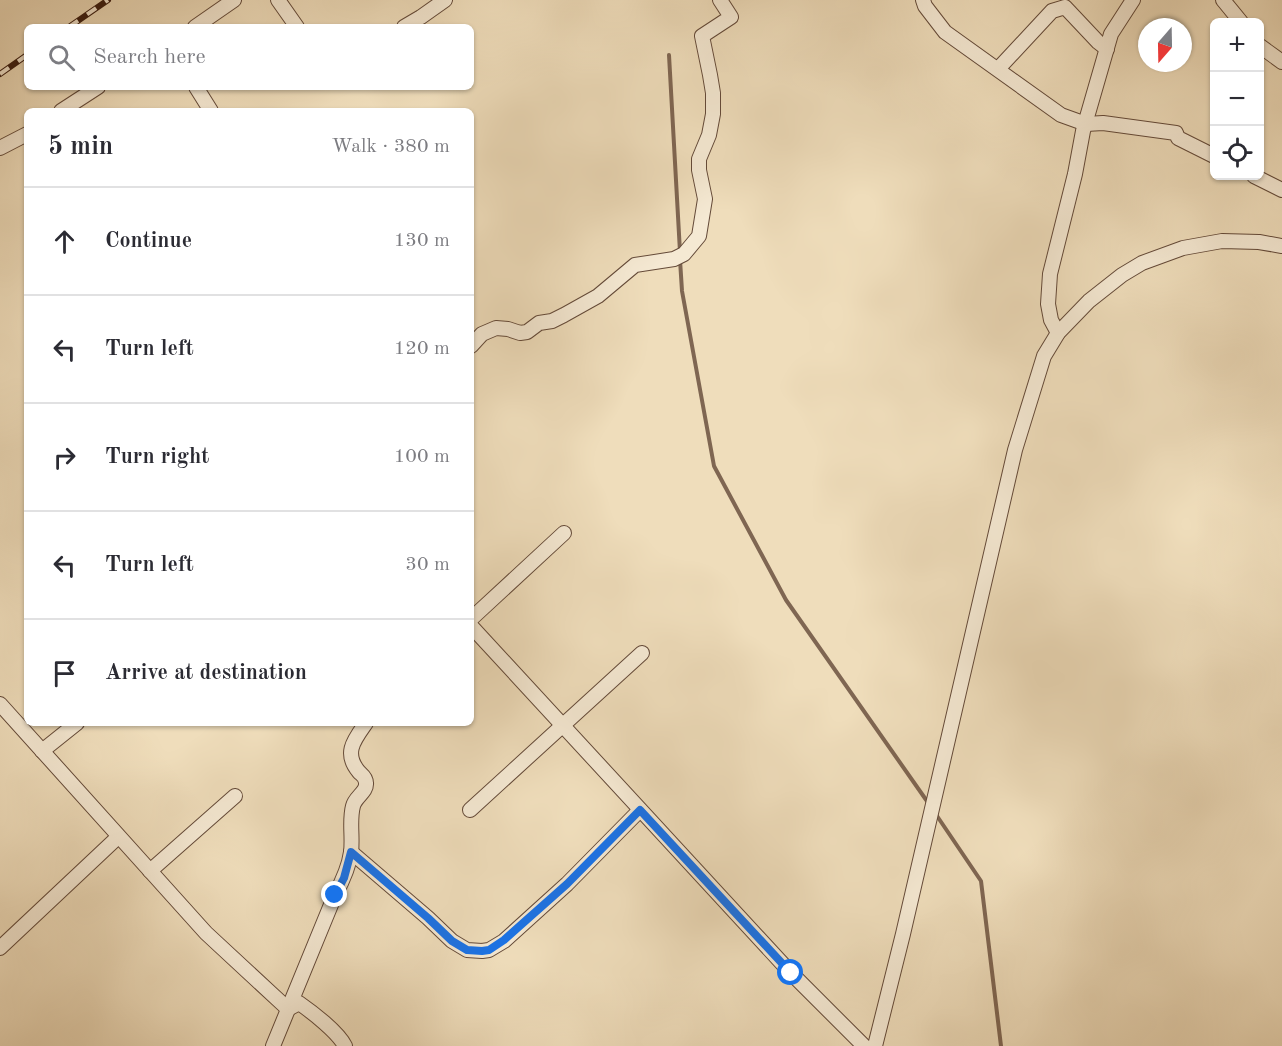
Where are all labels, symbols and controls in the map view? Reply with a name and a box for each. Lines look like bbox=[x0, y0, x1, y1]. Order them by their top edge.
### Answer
north arrow bbox=[1138, 18, 1192, 72]
map controls bbox=[1210, 18, 1264, 180]
button: + bbox=[1210, 18, 1264, 72]
search box bbox=[24, 24, 474, 90]
icon: search bbox=[45, 41, 78, 74]
text: Search here bbox=[93, 46, 206, 68]
button: − bbox=[1210, 72, 1264, 126]
button: locate bbox=[1210, 126, 1264, 180]
text: 5 min bbox=[48, 134, 113, 160]
text: Walk · 380 m bbox=[331, 137, 450, 157]
icon: ahead bbox=[48, 225, 81, 258]
text: Continue bbox=[105, 230, 192, 252]
text: 130 m bbox=[394, 231, 450, 251]
icon: left bbox=[48, 333, 81, 366]
text: Turn left bbox=[105, 338, 194, 360]
text: 120 m bbox=[394, 339, 450, 359]
icon: right bbox=[48, 441, 81, 474]
text: Turn right bbox=[105, 446, 209, 468]
text: 100 m bbox=[394, 447, 450, 467]
icon: left bbox=[48, 549, 81, 582]
text: Turn left bbox=[105, 554, 194, 576]
text: 30 m bbox=[405, 555, 450, 575]
icon: arrive bbox=[48, 657, 81, 690]
text: Arrive at destination bbox=[105, 662, 307, 684]
route end bbox=[321, 881, 347, 907]
route start bbox=[777, 959, 803, 985]

